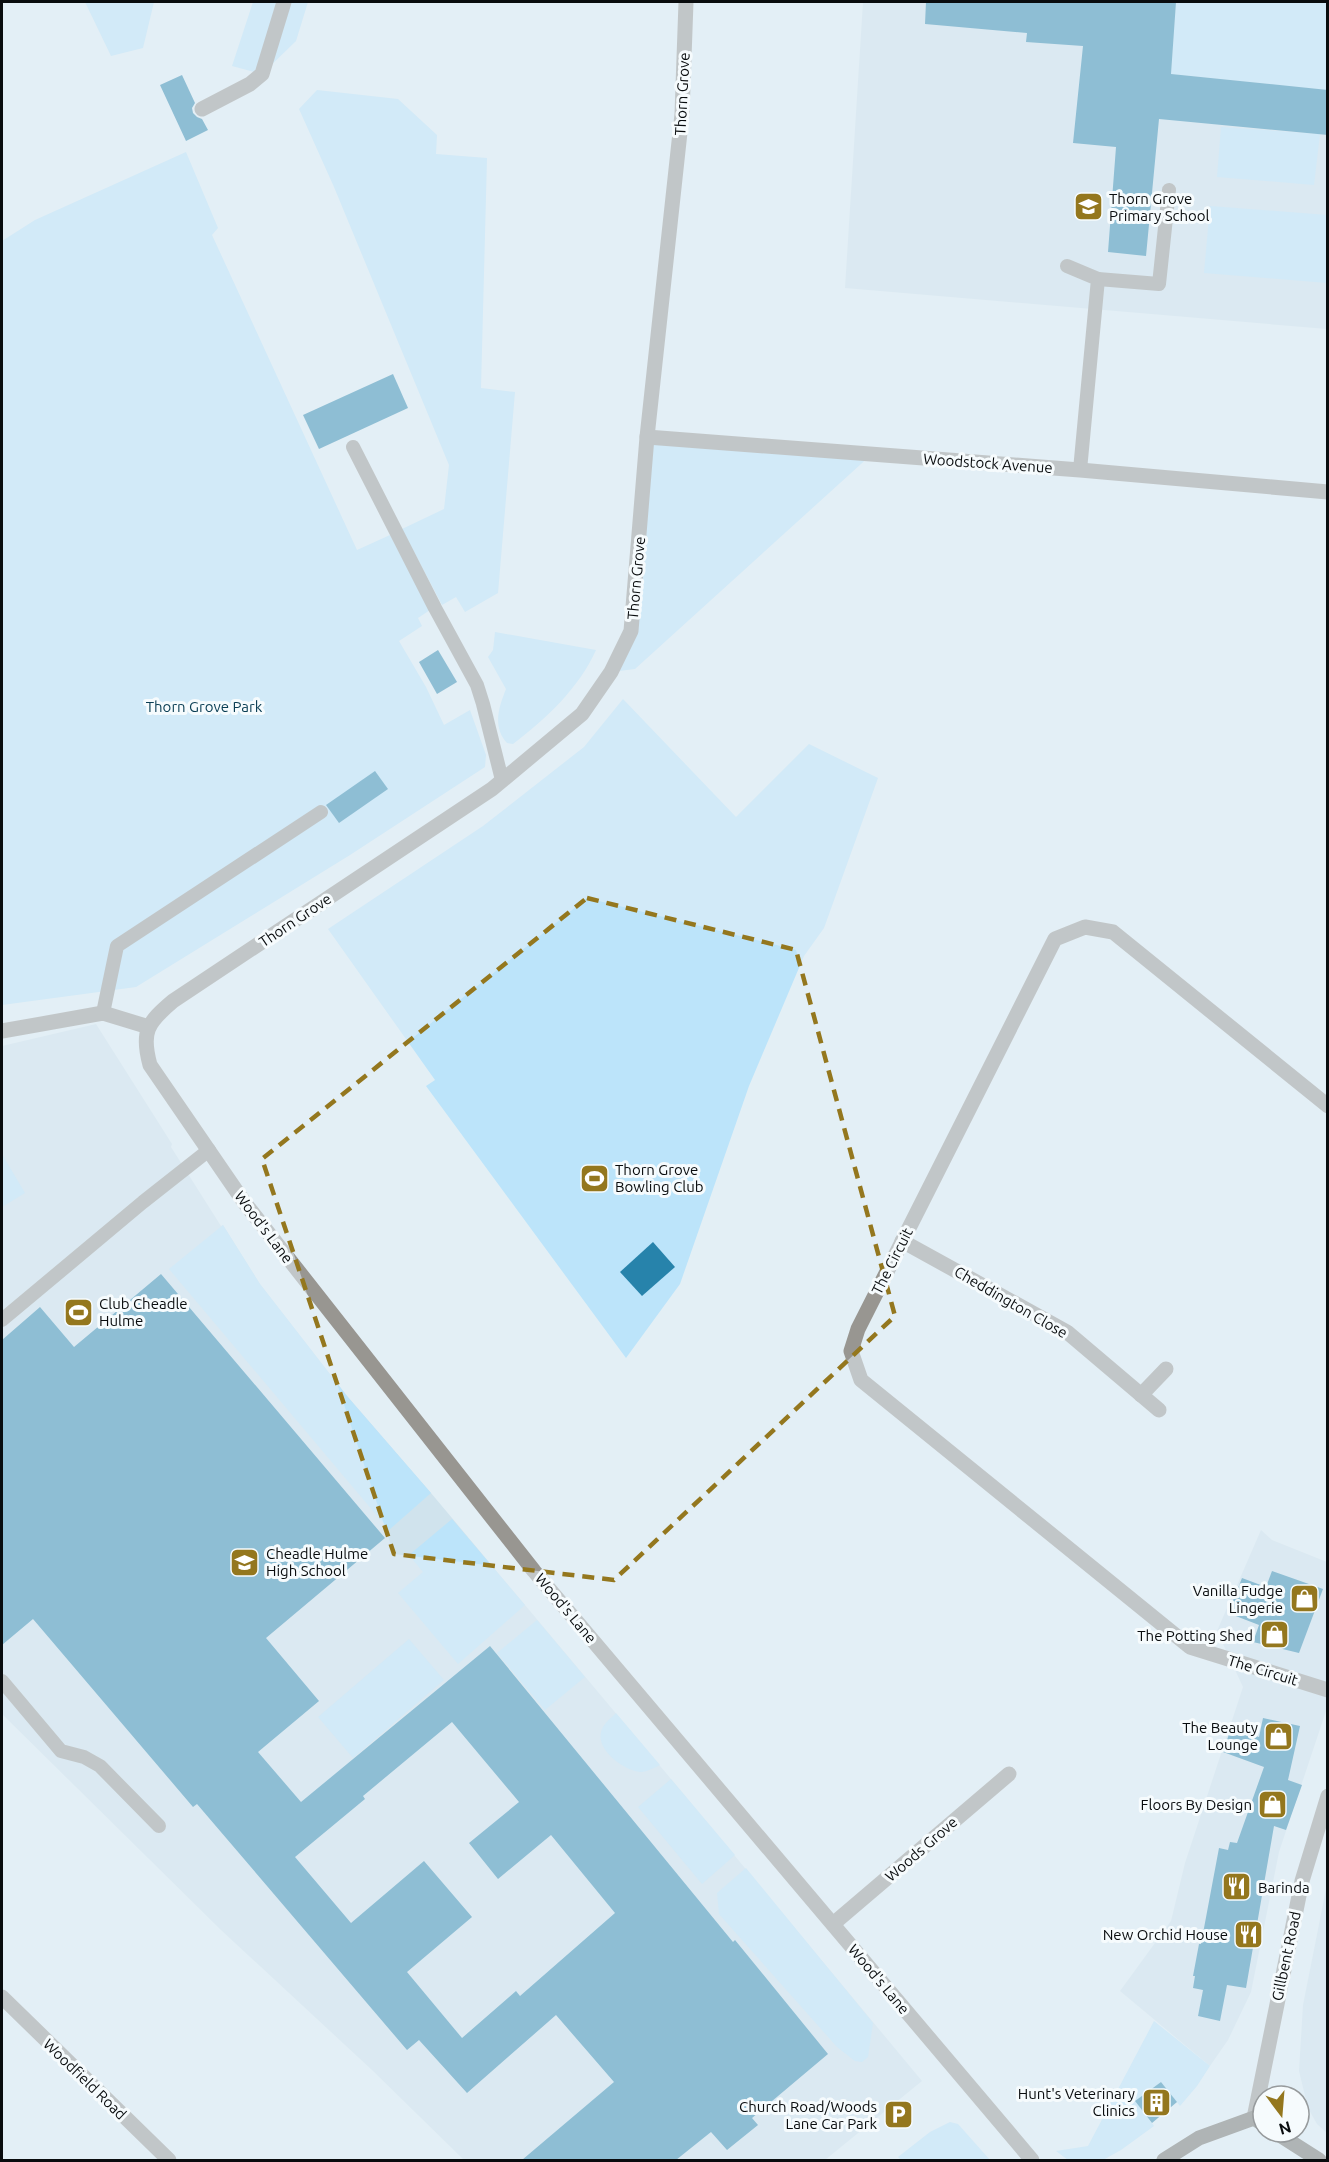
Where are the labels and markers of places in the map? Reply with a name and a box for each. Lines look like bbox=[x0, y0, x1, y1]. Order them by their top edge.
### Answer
place label: Thorn Grove Primary School bbox=[1109, 190, 1210, 224]
school or university icon: Thorn Grove Primary School bbox=[1072, 191, 1104, 223]
place label: Thorn Grove Bowling Club bbox=[615, 1161, 704, 1195]
sports icon: Thorn Grove Bowling Club bbox=[578, 1162, 610, 1194]
place label: Club Cheadle Hulme bbox=[99, 1295, 188, 1329]
sports icon: Club Cheadle Hulme bbox=[62, 1296, 94, 1328]
place label: Cheadle Hulme High School bbox=[266, 1545, 368, 1579]
school or university icon: Cheadle Hulme High School bbox=[229, 1546, 261, 1578]
place label: Vanilla Fudge Lingerie bbox=[1193, 1582, 1283, 1616]
shop icon: Vanilla Fudge Lingerie bbox=[1288, 1583, 1320, 1615]
shop icon: The Potting Shed bbox=[1258, 1619, 1290, 1651]
place label: The Potting Shed bbox=[1137, 1627, 1253, 1644]
place label: The Beauty Lounge bbox=[1182, 1719, 1258, 1753]
shop icon: The Beauty Lounge bbox=[1263, 1720, 1295, 1752]
shop icon: Floors By Design bbox=[1257, 1788, 1289, 1820]
place label: Floors By Design bbox=[1141, 1796, 1252, 1813]
restaurant icon: Barinda bbox=[1221, 1871, 1253, 1903]
place label: Barinda bbox=[1258, 1879, 1310, 1896]
restaurant icon: New Orchid House bbox=[1233, 1918, 1265, 1950]
place label: New Orchid House bbox=[1103, 1926, 1228, 1943]
place label: Hunt's Veterinary Clinics bbox=[1018, 2085, 1135, 2119]
building icon: Hunt's Veterinary Clinics bbox=[1140, 2086, 1172, 2118]
place label: Church Road/Woods Lane Car Park bbox=[739, 2098, 877, 2132]
parking icon: Church Road/Woods Lane Car Park bbox=[882, 2099, 914, 2131]

